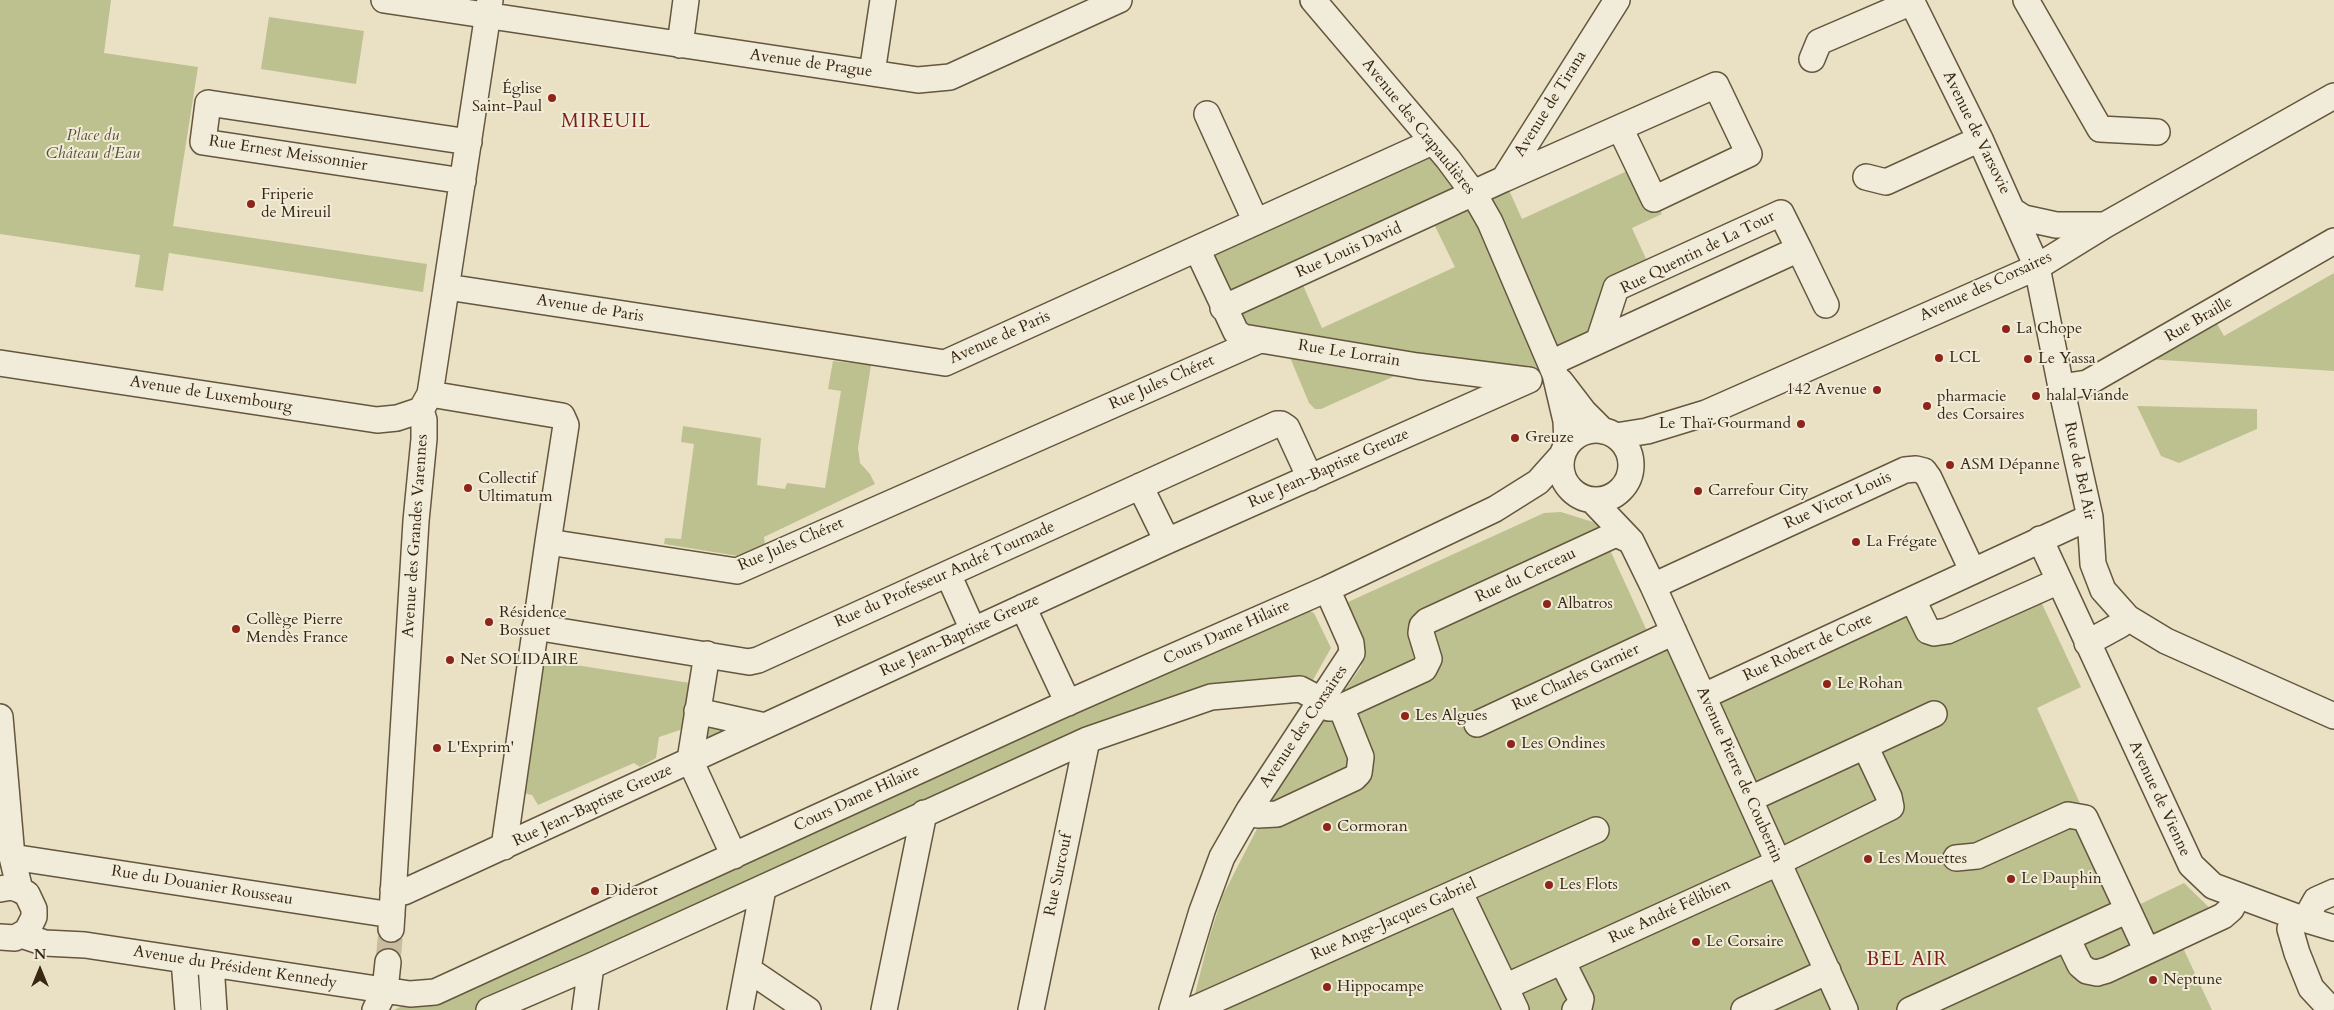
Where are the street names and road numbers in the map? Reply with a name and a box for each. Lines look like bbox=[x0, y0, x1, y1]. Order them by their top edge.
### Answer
street label: Avenue de Prague bbox=[749, 46, 873, 82]
street label: Avenue de Tirana bbox=[1511, 47, 1591, 161]
street label: Avenue des Crapaudières bbox=[1357, 55, 1479, 199]
street label: Avenue de Varsovie bbox=[1938, 68, 2014, 198]
street label: Rue Ernest Meissonnier bbox=[207, 132, 369, 176]
street label: Rue Quentin de La Tour bbox=[1618, 207, 1778, 299]
street label: Rue Louis David bbox=[1293, 219, 1405, 283]
street label: Avenue des Corsaires bbox=[1917, 248, 2055, 326]
street label: Avenue de Paris bbox=[535, 291, 645, 327]
street label: Rue Braille bbox=[2162, 293, 2236, 347]
street label: Avenue de Paris bbox=[947, 307, 1053, 369]
street label: Rue Le Lorrain bbox=[1297, 336, 1401, 372]
street label: Rue Jules Chéret bbox=[1106, 351, 1218, 415]
street label: Avenue de Luxembourg bbox=[128, 373, 294, 417]
street label: Rue de Bel Air bbox=[2059, 420, 2099, 522]
street label: Rue Jean-Baptiste Greuze bbox=[1246, 425, 1412, 513]
street label: Avenue des Grandes Varennes bbox=[399, 434, 433, 638]
street label: Rue Victor Louis bbox=[1781, 468, 1895, 534]
street label: Rue Jules Chéret bbox=[735, 514, 847, 576]
street label: Rue du Professeur André Tournade bbox=[832, 518, 1058, 632]
street label: Rue du Cerceau bbox=[1473, 544, 1579, 608]
street label: Rue Jean-Baptiste Greuze bbox=[877, 591, 1043, 681]
street label: Cours Dame Hilaire bbox=[1161, 596, 1293, 670]
street label: Rue Robert de Cotte bbox=[1740, 610, 1876, 686]
street label: Rue Charles Garnier bbox=[1509, 640, 1643, 716]
street label: Avenue des Corsaires bbox=[1256, 662, 1352, 792]
street label: Avenue Pierre de Coubertin bbox=[1691, 684, 1787, 866]
street label: Avenue de Vienne bbox=[2124, 738, 2194, 860]
street label: Rue Jean-Baptiste Greuze bbox=[510, 761, 676, 851]
street label: Cours Dame Hilaire bbox=[791, 761, 923, 837]
street label: Rue Surcouf bbox=[1041, 832, 1077, 918]
street label: Rue du Douanier Rousseau bbox=[110, 862, 294, 910]
street label: Rue Ange-Jacques Gabriel bbox=[1308, 875, 1480, 965]
street label: Rue André Félibien bbox=[1606, 875, 1734, 949]
street label: Avenue du Président Kennedy bbox=[132, 942, 338, 994]

